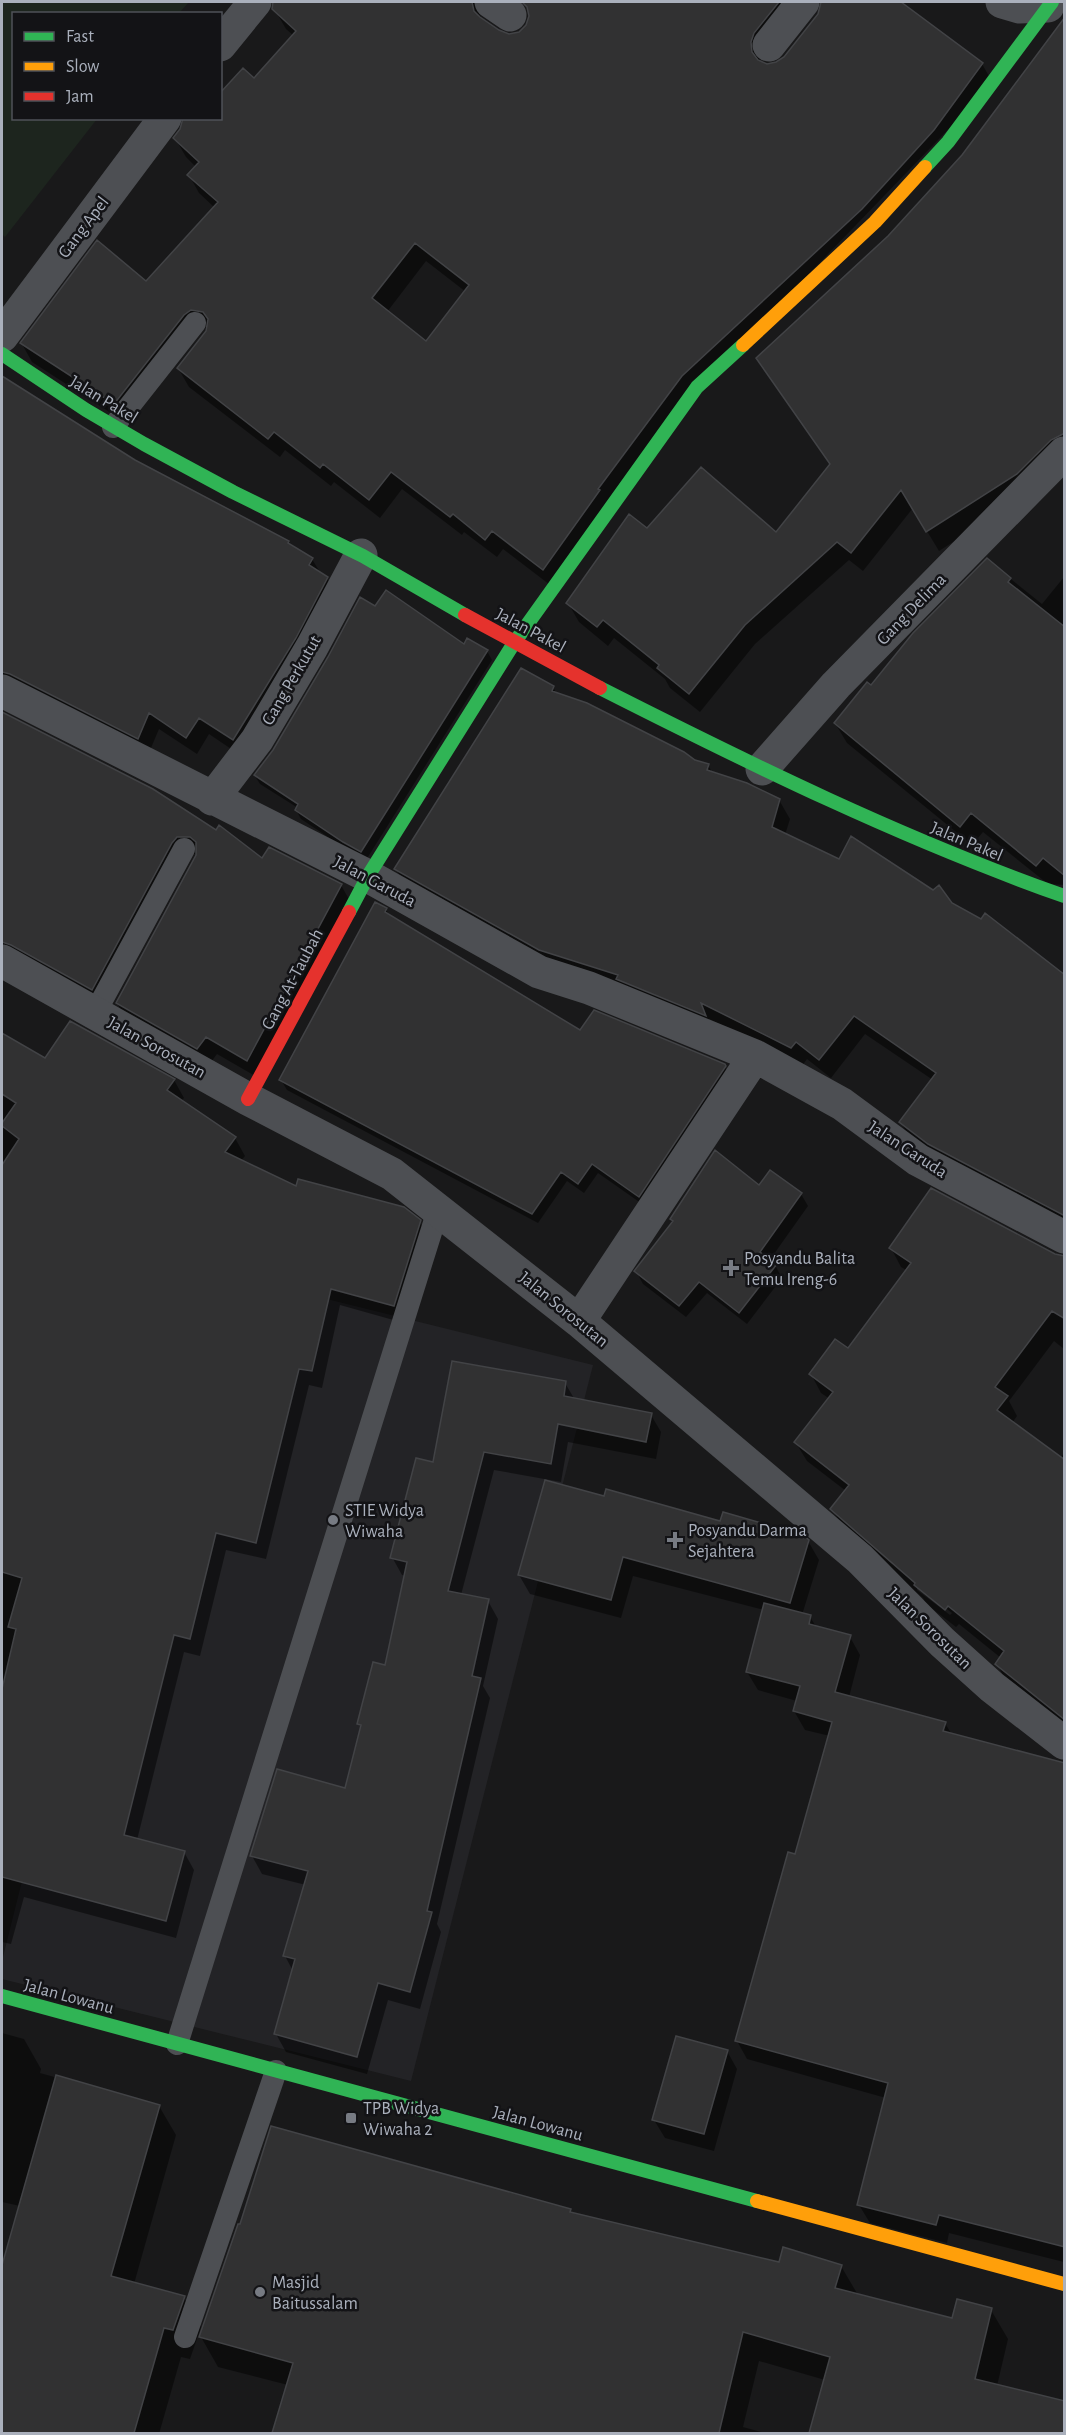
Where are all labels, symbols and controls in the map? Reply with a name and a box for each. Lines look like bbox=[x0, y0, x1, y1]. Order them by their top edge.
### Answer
legend bbox=[12, 12, 222, 120]
text: Fast bbox=[66, 28, 94, 46]
text: Slow bbox=[66, 58, 99, 76]
text: Jam bbox=[66, 88, 94, 106]
street label: Gang Apel bbox=[55, 194, 113, 262]
street label: Jalan Pakel bbox=[66, 373, 141, 427]
street label: Gang Delima bbox=[874, 571, 950, 649]
street label: Jalan Pakel bbox=[493, 605, 568, 657]
street label: Gang Perkutut bbox=[259, 632, 325, 729]
street label: Jalan Pakel bbox=[928, 819, 1005, 865]
street label: Jalan Garuda bbox=[331, 853, 418, 911]
street label: Gang At-Taubah bbox=[259, 926, 327, 1033]
street label: Jalan Sorosutan bbox=[105, 1014, 208, 1082]
street label: Jalan Garuda bbox=[865, 1118, 950, 1182]
place label: Posyandu Balita Temu Ireng-6 bbox=[744, 1250, 855, 1289]
marker: Posyandu Balita Temu Ireng-6 bbox=[722, 1259, 740, 1277]
street label: Jalan Sorosutan bbox=[515, 1269, 611, 1351]
place label: STIE Widya Wiwaha bbox=[345, 1502, 424, 1541]
marker: STIE Widya Wiwaha bbox=[326, 1513, 340, 1527]
place label: Posyandu Darma Sejahtera bbox=[688, 1522, 807, 1561]
marker: Posyandu Darma Sejahtera bbox=[666, 1531, 684, 1549]
street label: Jalan Sorosutan bbox=[884, 1584, 975, 1673]
street label: Jalan Lowanu bbox=[22, 1976, 116, 2018]
place label: TPB Widya Wiwaha 2 bbox=[363, 2100, 439, 2139]
street label: Jalan Lowanu bbox=[491, 2103, 585, 2145]
marker: TPB Widya Wiwaha 2 bbox=[344, 2111, 358, 2125]
place label: Masjid Baitussalam bbox=[272, 2274, 358, 2313]
marker: Masjid Baitussalam bbox=[253, 2285, 267, 2299]

